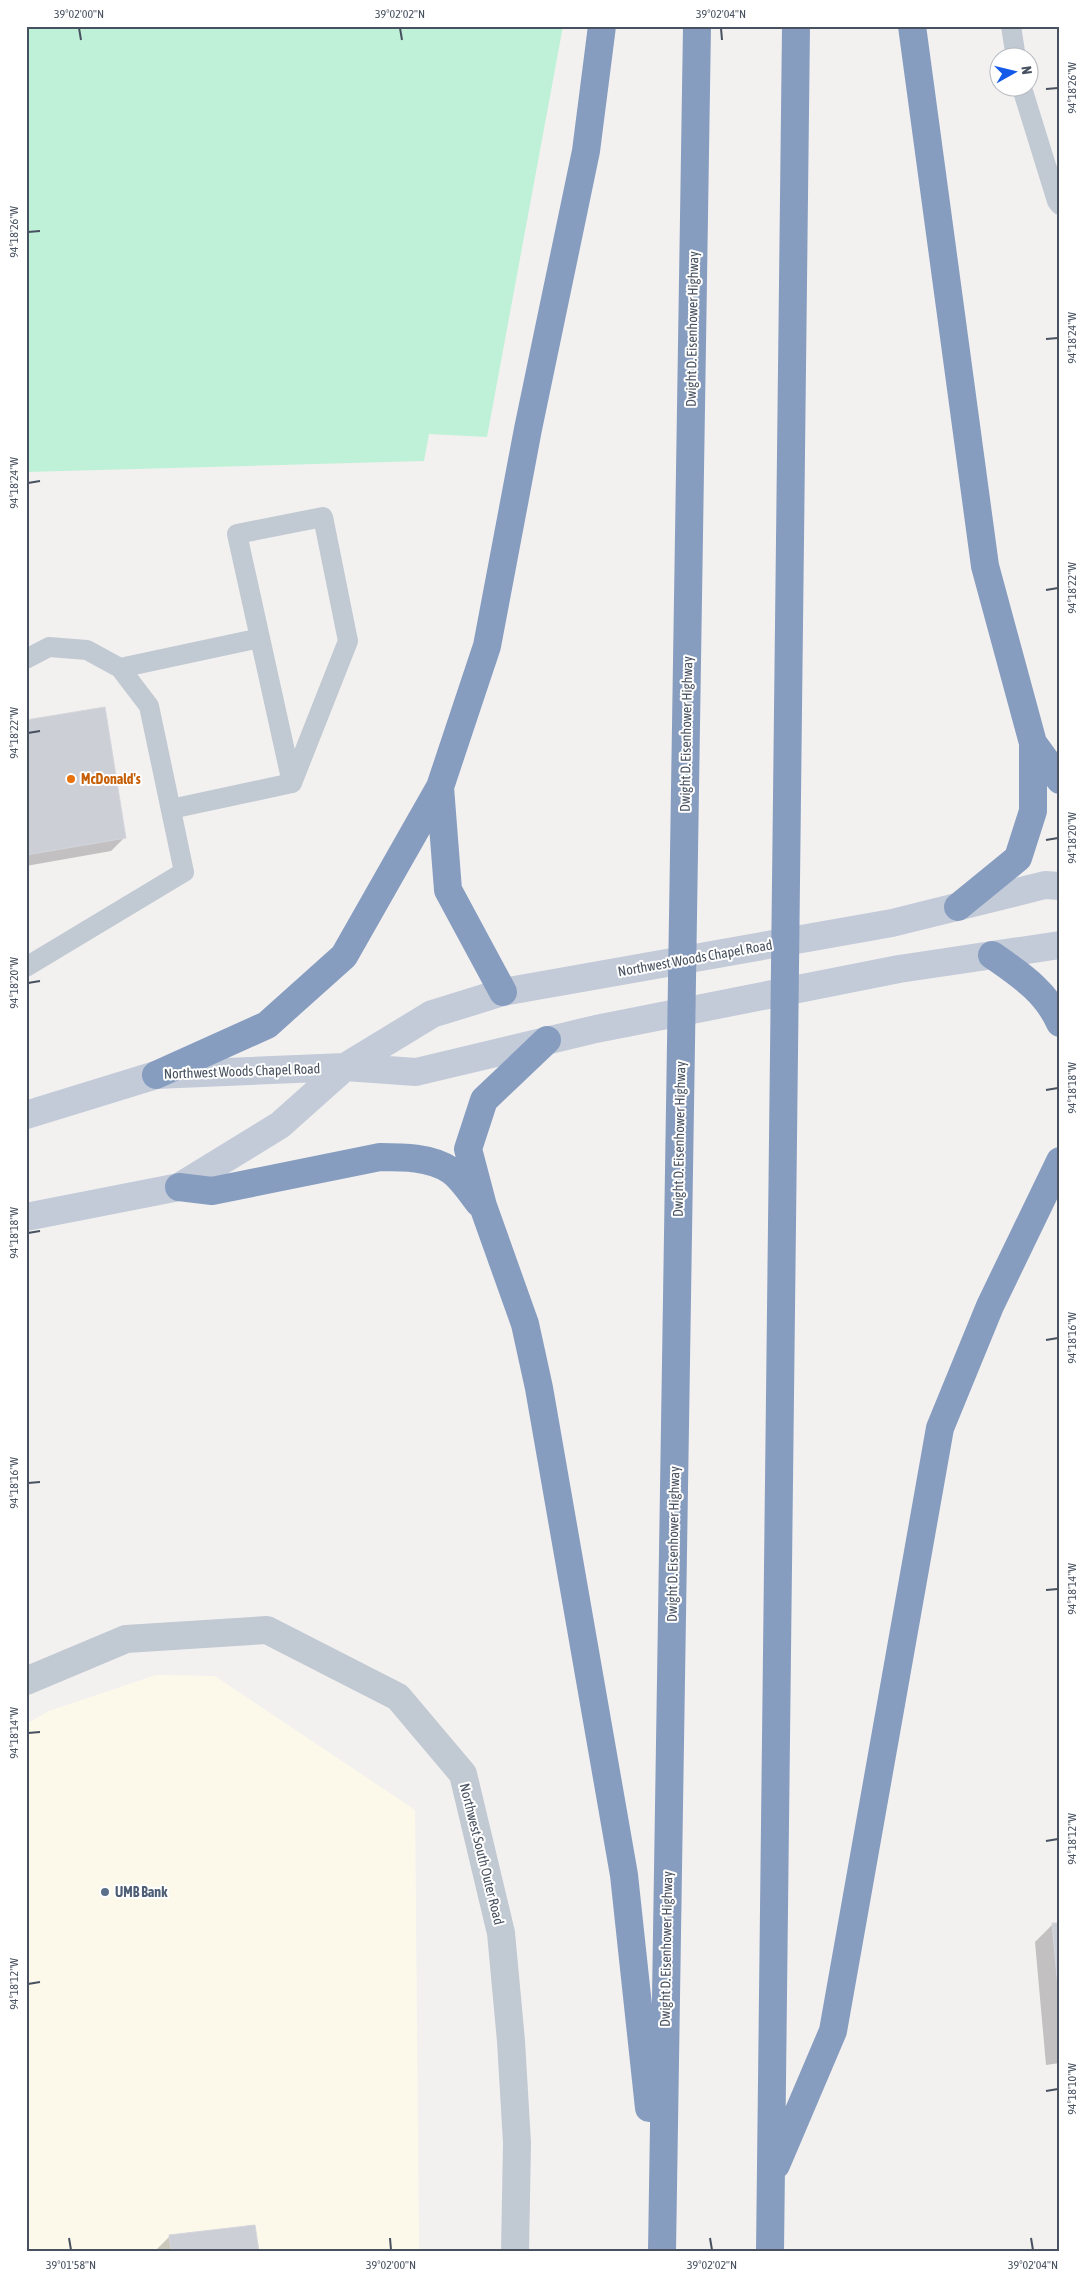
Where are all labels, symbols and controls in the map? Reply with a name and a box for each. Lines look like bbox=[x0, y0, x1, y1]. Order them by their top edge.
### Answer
text: 39°02'00"N bbox=[54, 7, 104, 21]
text: 39°02'02"N bbox=[375, 7, 425, 21]
text: 39°02'04"N bbox=[696, 7, 746, 21]
north arrow bbox=[988, 48, 1038, 98]
text: 94°18'26"W bbox=[1065, 62, 1079, 114]
text: N bbox=[1018, 65, 1035, 75]
text: 94°18'26"W bbox=[7, 206, 21, 258]
street label: Dwight D. Eisenhower Highway bbox=[683, 251, 701, 407]
text: 94°18'24"W bbox=[1065, 312, 1079, 364]
text: 94°18'24"W bbox=[7, 457, 21, 509]
text: 94°18'22"W bbox=[1065, 562, 1079, 614]
street label: Dwight D. Eisenhower Highway bbox=[677, 656, 695, 812]
text: 94°18'22"W bbox=[7, 707, 21, 759]
place label: McDonald's bbox=[81, 771, 141, 787]
marker: McDonald's bbox=[65, 773, 77, 785]
text: 94°18'20"W bbox=[1065, 812, 1079, 864]
street label: Northwest Woods Chapel Road bbox=[617, 937, 773, 979]
text: 94°18'20"W bbox=[7, 957, 21, 1009]
street label: Northwest Woods Chapel Road bbox=[164, 1060, 320, 1082]
street label: Dwight D. Eisenhower Highway bbox=[670, 1061, 688, 1217]
text: 94°18'18"W bbox=[1065, 1062, 1079, 1114]
text: 94°18'18"W bbox=[7, 1207, 21, 1259]
text: 94°18'16"W bbox=[1065, 1312, 1079, 1364]
text: 94°18'16"W bbox=[7, 1457, 21, 1509]
street label: Dwight D. Eisenhower Highway bbox=[664, 1466, 682, 1622]
text: 94°18'14"W bbox=[1065, 1563, 1079, 1615]
text: 94°18'14"W bbox=[7, 1707, 21, 1759]
street label: Northwest South Outer Road bbox=[457, 1782, 507, 1926]
text: 94°18'12"W bbox=[1065, 1813, 1079, 1865]
street label: Dwight D. Eisenhower Highway bbox=[657, 1871, 675, 2027]
place label: UMB Bank bbox=[115, 1884, 168, 1900]
marker: UMB Bank bbox=[99, 1886, 111, 1898]
text: 94°18'12"W bbox=[7, 1958, 21, 2010]
text: 94°18'10"W bbox=[1065, 2063, 1079, 2115]
text: 39°01'58"N bbox=[46, 2258, 96, 2272]
text: 39°02'00"N bbox=[366, 2258, 416, 2272]
text: 39°02'02"N bbox=[687, 2258, 737, 2272]
text: 39°02'04"N bbox=[1008, 2258, 1058, 2272]

